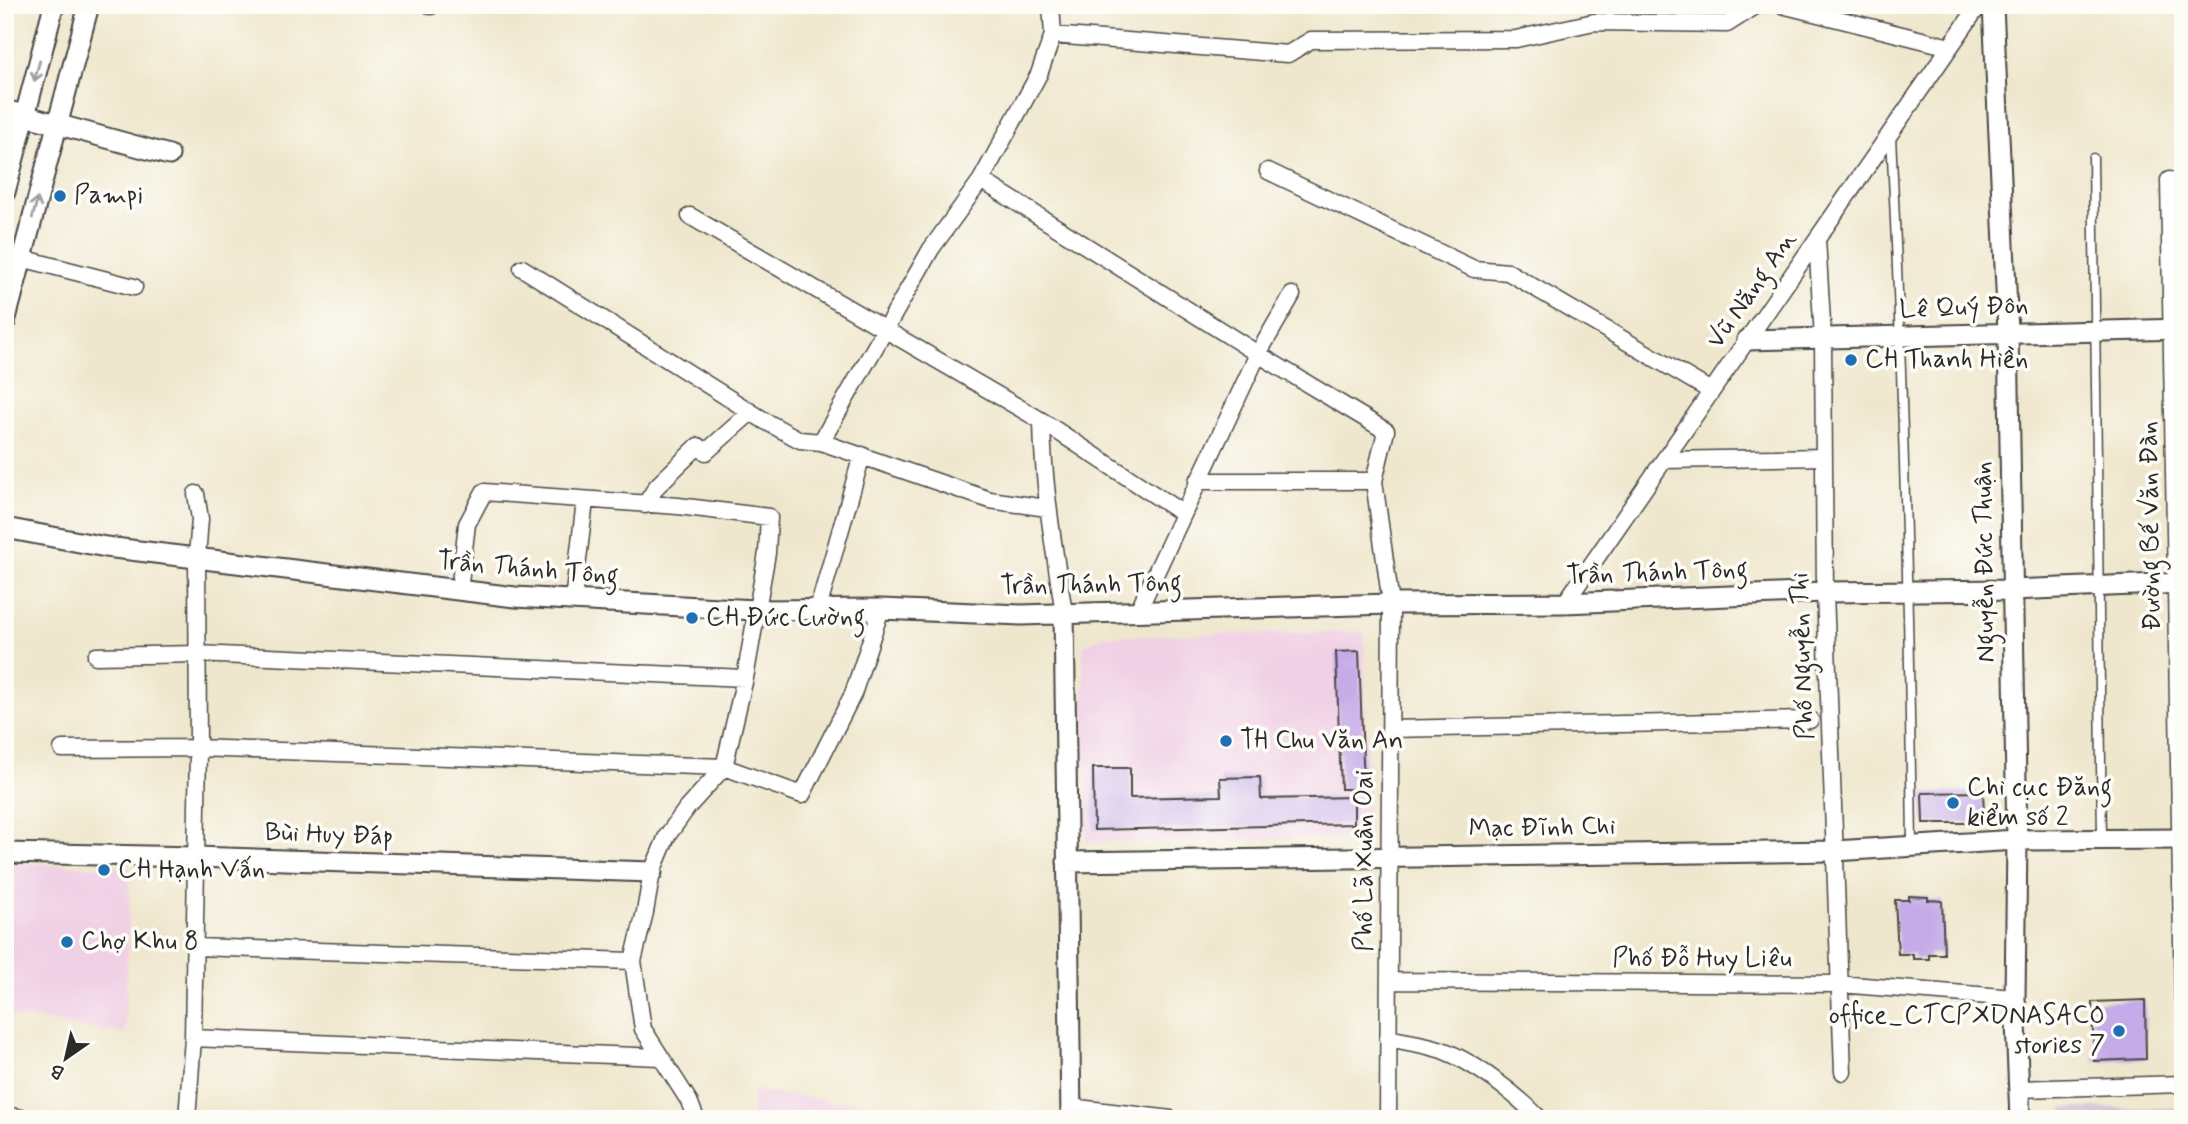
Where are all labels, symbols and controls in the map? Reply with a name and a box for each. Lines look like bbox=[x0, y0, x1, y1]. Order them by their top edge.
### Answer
one-way arrow bbox=[30, 59, 43, 82]
place label: Pampi bbox=[74, 179, 143, 213]
marker: Pampi bbox=[52, 188, 68, 204]
one-way arrow bbox=[29, 197, 42, 220]
street label: Vũ Năng An bbox=[1699, 225, 1807, 357]
street label: Lê Quý Đôn bbox=[1899, 289, 2029, 327]
place label: CH Thanh Hiền bbox=[1865, 343, 2028, 377]
marker: CH Thanh Hiền bbox=[1843, 352, 1859, 368]
street label: Đường Bế Văn Đàn bbox=[2132, 421, 2173, 631]
street label: Nguyễn Đức Thuận bbox=[1966, 461, 2007, 663]
street label: Trần Thánh Tông bbox=[436, 544, 620, 597]
street label: Trần Thánh Tông bbox=[1566, 553, 1749, 596]
street label: Trần Thánh Tông bbox=[1000, 566, 1182, 607]
street label: Phố Nguyễn Thi bbox=[1783, 572, 1826, 740]
place label: CH Đức Cường bbox=[706, 601, 865, 638]
marker: CH Đức Cường bbox=[684, 610, 700, 626]
place label: TH Chu Văn An bbox=[1240, 724, 1403, 758]
marker: TH Chu Văn An bbox=[1218, 733, 1234, 749]
street label: Phố Lã Xuân Oai bbox=[1348, 770, 1382, 952]
place label: Chi cục Đăng kiểm số 2 bbox=[1967, 771, 2112, 835]
marker: Chi cục Đăng kiểm số 2 bbox=[1945, 795, 1961, 811]
street label: Mạc Đĩnh Chi bbox=[1468, 810, 1616, 846]
street label: Bùi Huy Đáp bbox=[264, 816, 394, 854]
place label: CH Hạnh Vấn bbox=[118, 853, 265, 887]
marker: CH Hạnh Vấn bbox=[96, 862, 112, 878]
place label: Chợ Khu 8 bbox=[81, 925, 199, 959]
marker: Chợ Khu 8 bbox=[59, 934, 75, 950]
street label: Phố Đỗ Huy Liêu bbox=[1612, 942, 1792, 976]
place label: office_CTCPXDNASACO stories 7 bbox=[1829, 999, 2105, 1063]
north arrow bbox=[32, 1023, 102, 1092]
marker: office_CTCPXDNASACO stories 7 bbox=[2111, 1023, 2127, 1039]
text: B bbox=[45, 1057, 69, 1085]

